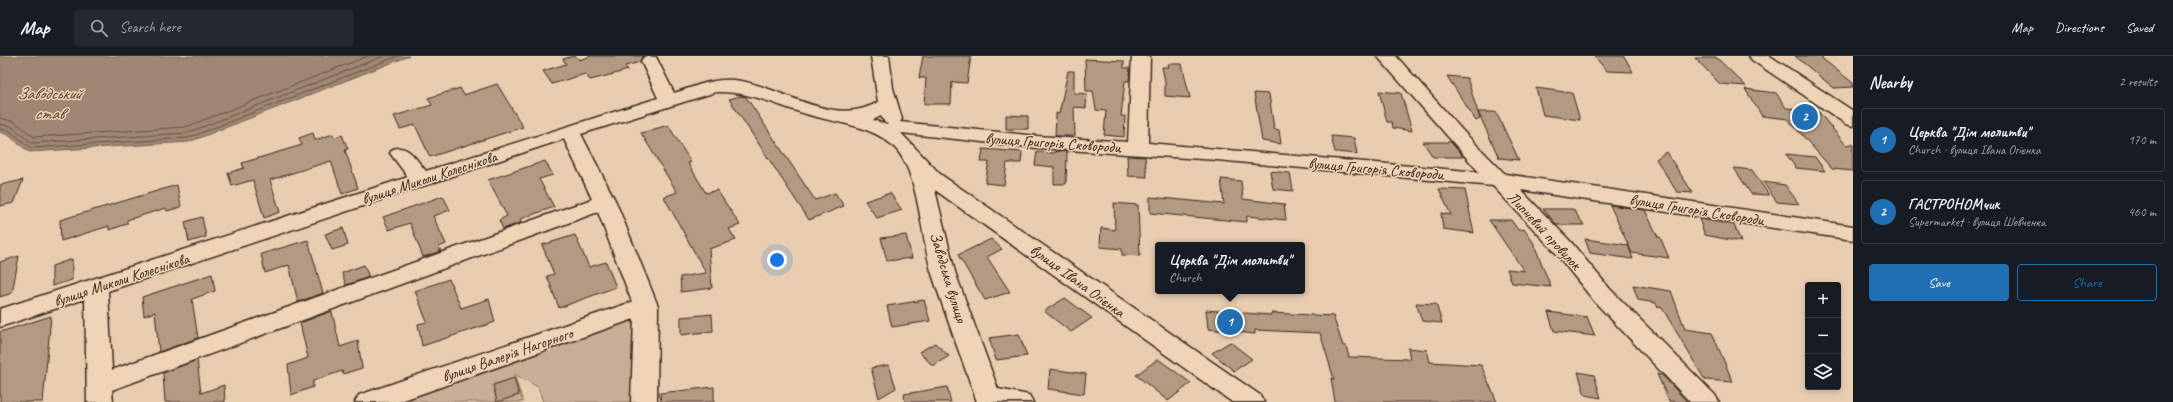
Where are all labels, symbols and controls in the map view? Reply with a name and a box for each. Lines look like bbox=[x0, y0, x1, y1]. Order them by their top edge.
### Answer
search box bbox=[74, 10, 354, 46]
text: Map bbox=[20, 16, 50, 40]
icon: search bbox=[88, 17, 110, 39]
text: Search here bbox=[120, 18, 181, 37]
text: Map bbox=[2012, 19, 2033, 36]
text: Directions bbox=[2055, 19, 2104, 36]
text: Saved bbox=[2126, 19, 2153, 36]
text: Nearby bbox=[1869, 72, 1912, 93]
text: 2 results bbox=[2119, 74, 2157, 90]
water label: Заводський став bbox=[17, 83, 85, 124]
pin: 2 bbox=[1792, 102, 1818, 132]
text: Церква "Дім молитви" bbox=[1908, 123, 2030, 142]
street label: вулиця Григорія Сковороди bbox=[984, 128, 1122, 158]
text: 1 bbox=[1880, 132, 1886, 148]
text: 170 m bbox=[2128, 132, 2156, 148]
text: Church · вулиця Івана Огієнка bbox=[1908, 142, 2041, 158]
street label: вулиця Миколи Колеснікова bbox=[359, 146, 501, 209]
street label: вулиця Григорія Сковороди bbox=[1307, 153, 1446, 185]
street label: Липневий провулок bbox=[1503, 187, 1586, 275]
street label: вулиця Григорія Сковороди bbox=[1628, 189, 1767, 231]
text: ГАСТРОНОМчик bbox=[1908, 195, 2000, 214]
text: 2 bbox=[1880, 204, 1886, 220]
text: 460 m bbox=[2128, 204, 2156, 220]
text: Supermarket · вулиця Шевченка bbox=[1908, 214, 2045, 230]
street label: Заводська вулиця bbox=[925, 230, 972, 326]
street label: вулиця Івана Огієнка bbox=[1026, 240, 1130, 323]
popup bbox=[1155, 242, 1305, 294]
street label: вулиця Миколи Колеснікова bbox=[51, 248, 193, 311]
your location bbox=[767, 250, 787, 270]
text: Церква "Дім молитви" bbox=[1169, 251, 1291, 270]
button: Save bbox=[1869, 264, 2009, 301]
button: Share bbox=[2017, 264, 2157, 301]
text: Church bbox=[1169, 270, 1202, 286]
map controls bbox=[1805, 282, 1841, 390]
button: + bbox=[1805, 282, 1841, 318]
pin: 1 bbox=[1217, 307, 1243, 337]
button: − bbox=[1805, 318, 1841, 354]
street label: вулиця Валерія Нагорного bbox=[439, 322, 578, 387]
button: layers bbox=[1805, 354, 1841, 390]

